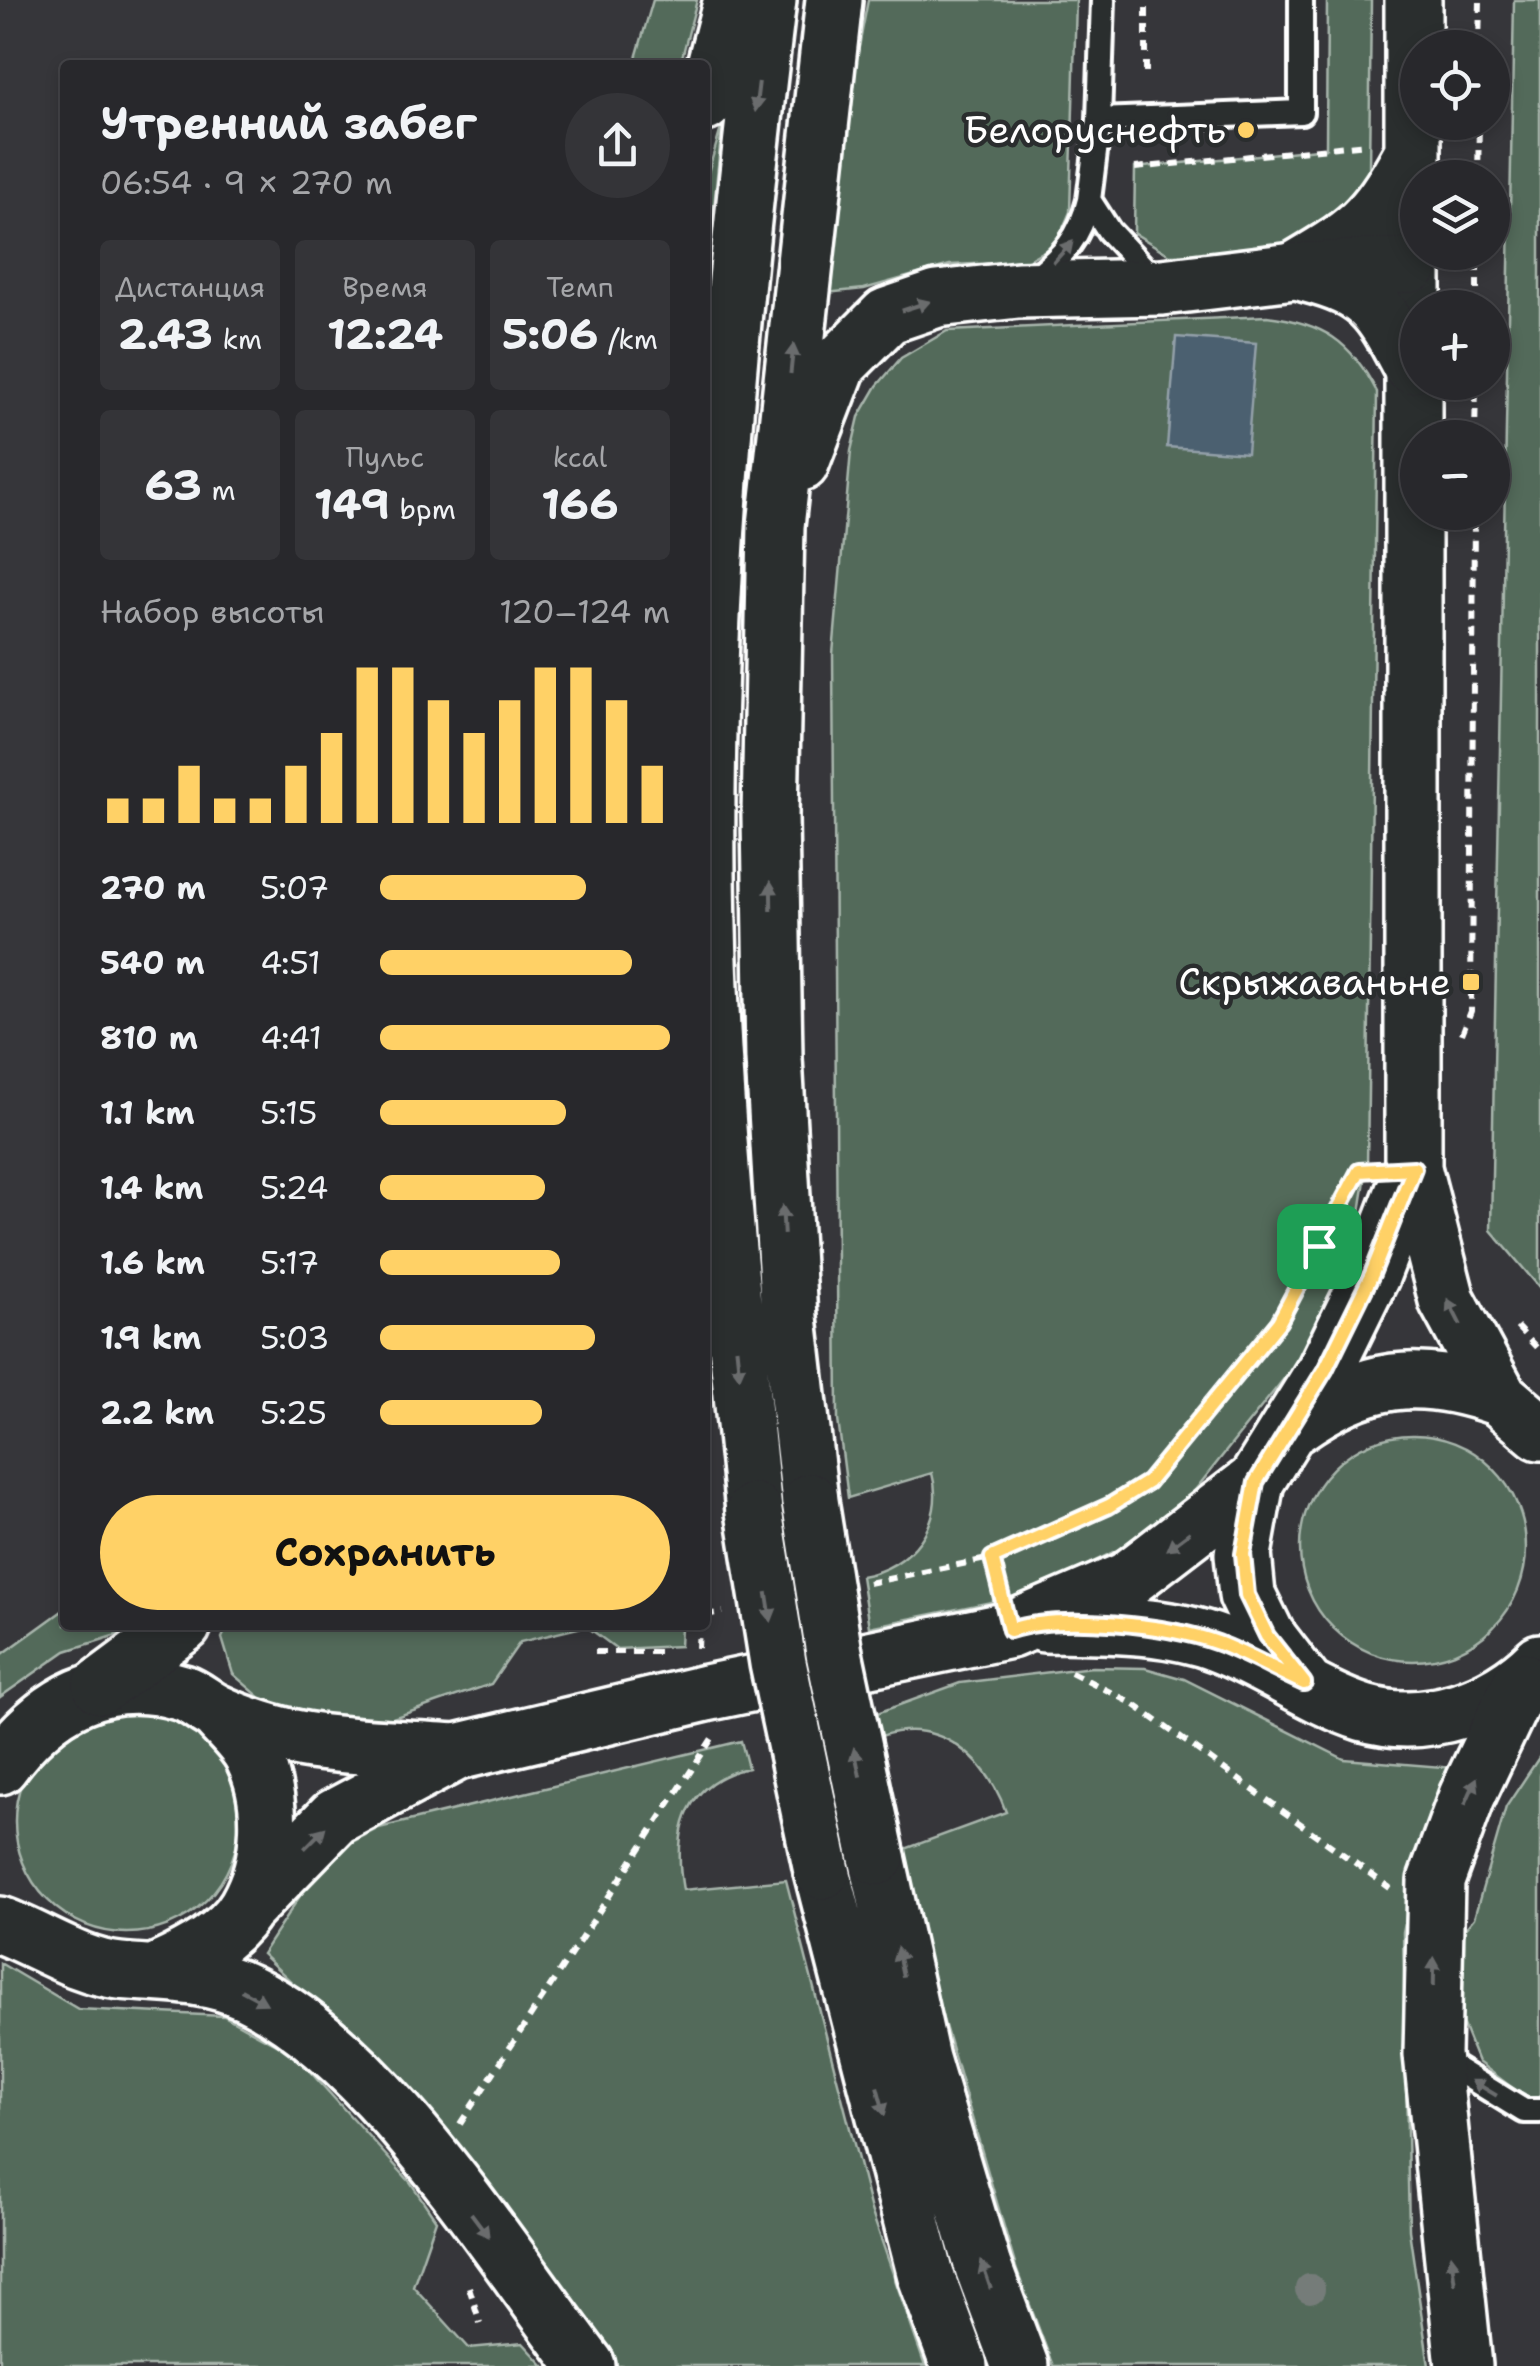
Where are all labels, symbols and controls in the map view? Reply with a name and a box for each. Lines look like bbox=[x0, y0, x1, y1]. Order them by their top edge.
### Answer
map controls bbox=[1400, 30, 1510, 530]
button: locate bbox=[1400, 30, 1510, 140]
one-way arrow bbox=[748, 81, 764, 113]
text: Утренний забег bbox=[100, 93, 477, 153]
button: share bbox=[565, 93, 670, 198]
place label: Белоруснефть bbox=[964, 104, 1226, 155]
marker: Белоруснефть bbox=[1235, 119, 1257, 141]
button: layers bbox=[1400, 160, 1510, 270]
text: 06:54 · 9 × 270 m bbox=[100, 161, 392, 204]
one-way arrow bbox=[1052, 240, 1074, 265]
text: Дистанция bbox=[115, 268, 265, 306]
text: Время bbox=[342, 268, 428, 306]
text: Темп bbox=[546, 268, 614, 306]
button: + bbox=[1400, 290, 1510, 400]
one-way arrow bbox=[901, 298, 931, 313]
text: 2.43 bbox=[118, 306, 213, 362]
text: 12:24 bbox=[327, 306, 443, 362]
text: 5:06 bbox=[502, 306, 598, 362]
text: km bbox=[213, 320, 262, 358]
text: /km bbox=[598, 320, 658, 358]
one-way arrow bbox=[784, 343, 800, 375]
button: − bbox=[1400, 420, 1510, 530]
text: Пульс bbox=[346, 438, 424, 476]
text: kcal bbox=[553, 438, 607, 476]
text: 63 bbox=[144, 457, 202, 513]
text: m bbox=[202, 471, 236, 509]
text: 149 bbox=[314, 476, 390, 532]
text: 166 bbox=[541, 476, 619, 532]
text: bpm bbox=[390, 490, 456, 528]
text: Набор высоты bbox=[100, 590, 325, 633]
text: 120–124 m bbox=[499, 590, 670, 633]
text: 270 m bbox=[100, 866, 206, 909]
text: 5:07 bbox=[260, 866, 329, 909]
one-way arrow bbox=[763, 879, 779, 911]
text: 540 m bbox=[100, 941, 205, 984]
text: 4:51 bbox=[260, 941, 321, 984]
place label: Скрыжаваньне bbox=[1178, 956, 1451, 1007]
marker: Скрыжаваньне bbox=[1460, 971, 1482, 993]
text: 810 m bbox=[100, 1016, 198, 1059]
text: 4:41 bbox=[260, 1016, 322, 1059]
text: 1.1 km bbox=[100, 1091, 195, 1134]
text: 5:15 bbox=[260, 1091, 317, 1134]
text: 1.4 km bbox=[100, 1166, 203, 1209]
text: 5:24 bbox=[260, 1166, 328, 1209]
one-way arrow bbox=[775, 1204, 791, 1236]
pin bbox=[1277, 1204, 1362, 1289]
icon: arrive bbox=[1292, 1219, 1347, 1274]
text: 1.6 km bbox=[100, 1241, 205, 1284]
text: 5:17 bbox=[260, 1241, 319, 1284]
one-way arrow bbox=[1446, 1298, 1463, 1327]
text: 1.9 km bbox=[100, 1316, 201, 1359]
text: 5:03 bbox=[260, 1316, 329, 1359]
one-way arrow bbox=[731, 1348, 747, 1380]
text: 2.2 km bbox=[100, 1391, 214, 1434]
text: 5:25 bbox=[260, 1391, 327, 1434]
button: Сохранить bbox=[100, 1495, 670, 1610]
one-way arrow bbox=[1165, 1530, 1191, 1550]
one-way arrow bbox=[762, 1592, 778, 1623]
one-way arrow bbox=[849, 1746, 865, 1777]
one-way arrow bbox=[1462, 1776, 1479, 1805]
one-way arrow bbox=[303, 1826, 327, 1850]
one-way arrow bbox=[891, 1946, 907, 1977]
one-way arrow bbox=[1426, 1956, 1442, 1988]
one-way arrow bbox=[239, 1988, 268, 2005]
one-way arrow bbox=[1470, 2080, 1498, 2097]
one-way arrow bbox=[873, 2086, 889, 2117]
one-way arrow bbox=[469, 2212, 489, 2238]
one-way arrow bbox=[1445, 2253, 1461, 2285]
one-way arrow bbox=[978, 2259, 993, 2289]

